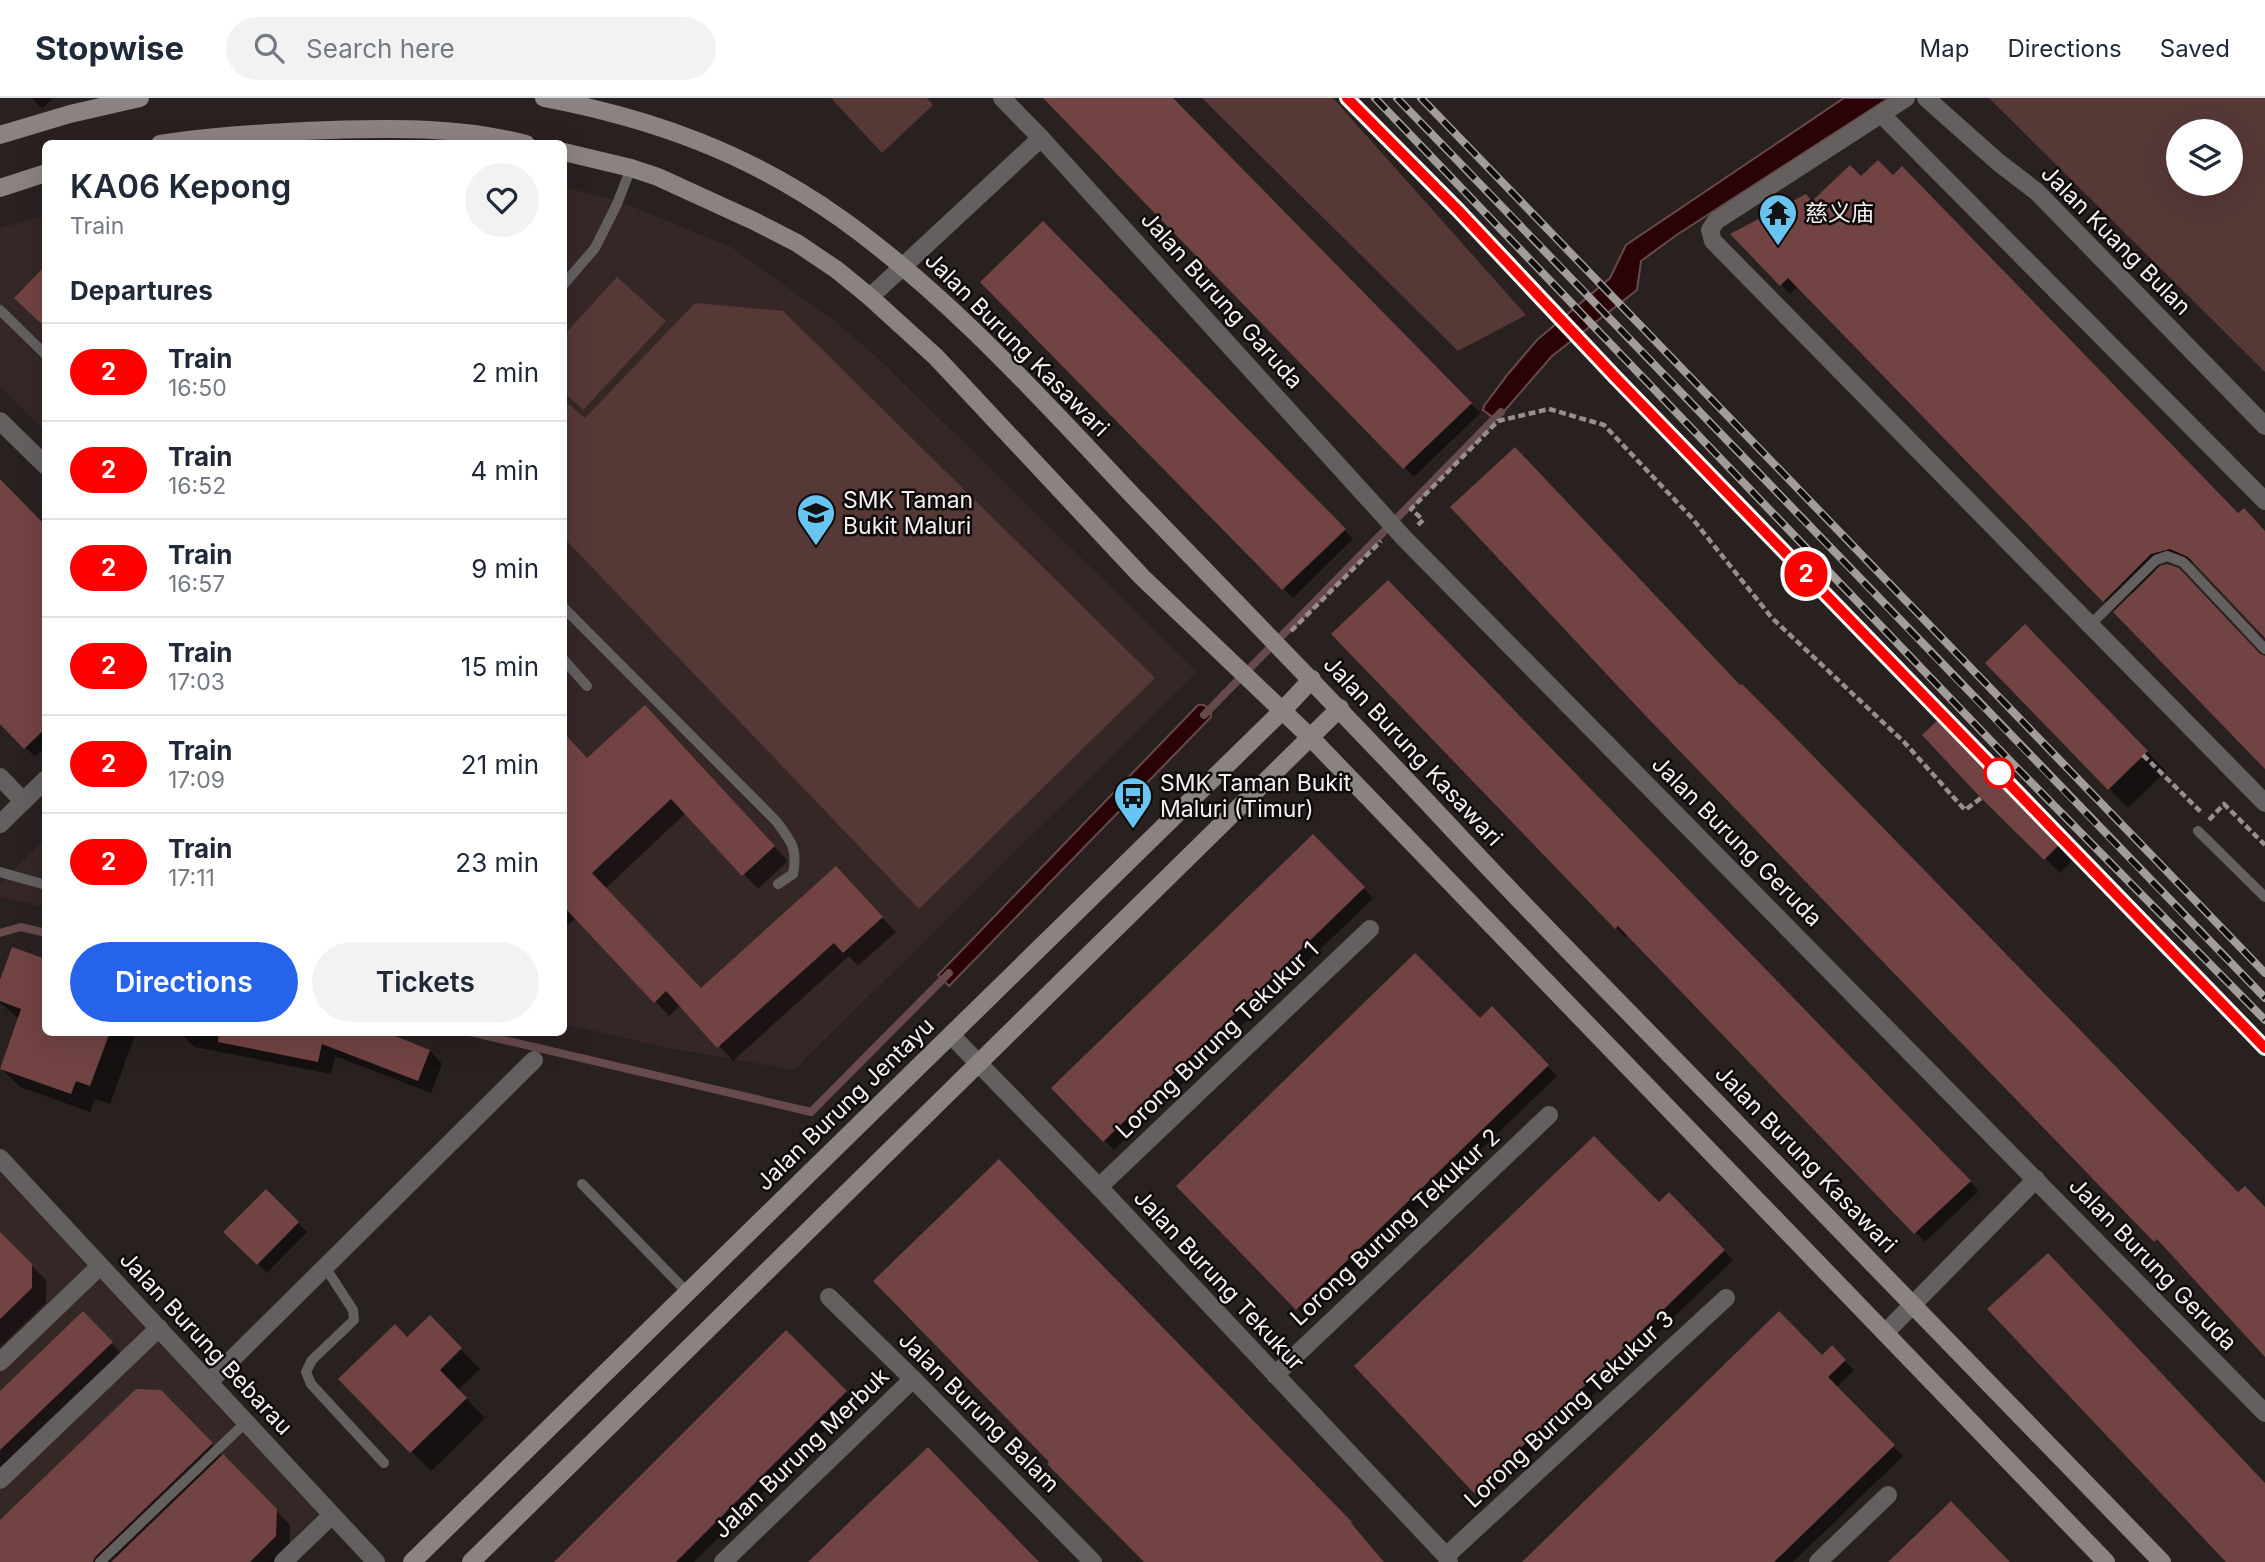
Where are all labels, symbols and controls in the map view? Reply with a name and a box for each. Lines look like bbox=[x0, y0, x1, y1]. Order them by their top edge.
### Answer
search box bbox=[226, 17, 716, 80]
text: Stopwise bbox=[35, 28, 184, 68]
icon: search bbox=[250, 29, 288, 67]
text: Search here bbox=[306, 33, 455, 64]
text: Map bbox=[1920, 34, 1969, 63]
text: Directions bbox=[2007, 34, 2122, 63]
text: Saved bbox=[2160, 34, 2230, 63]
map controls bbox=[2166, 119, 2243, 196]
button: layers bbox=[2166, 119, 2243, 196]
street label: Jalan Kuang Bulan bbox=[2035, 159, 2197, 321]
button: heart bbox=[465, 163, 539, 237]
text: KA06 Kepong bbox=[70, 166, 291, 206]
temple icon: 慈义庙 bbox=[1757, 192, 1799, 247]
place label: 慈义庙 bbox=[1805, 199, 1874, 227]
street label: Jalan Burung Garuda bbox=[1135, 206, 1309, 394]
text: Train bbox=[70, 212, 124, 240]
street label: Jalan Burung Kasawari bbox=[919, 246, 1115, 442]
text: Departures bbox=[70, 275, 213, 306]
text: Train bbox=[168, 343, 232, 374]
text: 2 bbox=[101, 357, 116, 386]
text: 2 min bbox=[471, 357, 539, 388]
text: 16:50 bbox=[168, 374, 227, 402]
text: Train bbox=[168, 441, 232, 472]
text: 2 bbox=[101, 455, 116, 484]
text: 4 min bbox=[470, 455, 539, 486]
text: 16:52 bbox=[168, 472, 226, 500]
place label: SMK Taman Bukit Maluri bbox=[843, 486, 973, 540]
school or university icon: SMK Taman Bukit Maluri bbox=[795, 492, 837, 547]
text: Train bbox=[168, 539, 232, 570]
line badge: 2 bbox=[1783, 551, 1829, 597]
text: 2 bbox=[101, 553, 116, 582]
text: 9 min bbox=[471, 553, 539, 584]
text: 2 bbox=[1798, 559, 1814, 588]
text: 16:57 bbox=[168, 570, 225, 598]
text: Train bbox=[168, 637, 232, 668]
street label: Jalan Burung Kasawari bbox=[1318, 650, 1508, 852]
text: 2 bbox=[101, 651, 116, 680]
text: 15 min bbox=[461, 651, 539, 682]
text: 17:03 bbox=[168, 668, 225, 696]
text: Train bbox=[168, 735, 232, 766]
text: 2 bbox=[101, 749, 116, 778]
text: 21 min bbox=[461, 749, 539, 780]
street label: Jalan Burung Geruda bbox=[1646, 750, 1828, 932]
unlabelled marker bbox=[1984, 758, 2014, 788]
text: 17:09 bbox=[168, 766, 225, 794]
place label: SMK Taman Bukit Maluri (Timur) bbox=[1160, 769, 1351, 823]
bus stop icon: SMK Taman Bukit Maluri (Timur) bbox=[1112, 775, 1154, 830]
text: Train bbox=[168, 833, 232, 864]
text: 2 bbox=[101, 847, 116, 876]
text: 23 min bbox=[455, 847, 539, 878]
text: 17:11 bbox=[168, 864, 215, 892]
street label: Lorong Burung Tekukur 1 bbox=[1110, 936, 1324, 1144]
button: Directions bbox=[70, 942, 298, 1022]
button: Tickets bbox=[312, 942, 539, 1022]
street label: Jalan Burung Jentayu bbox=[750, 1012, 940, 1196]
street label: Jalan Burung Kasawari bbox=[1709, 1060, 1903, 1258]
street label: Lorong Burung Tekukur 2 bbox=[1284, 1123, 1506, 1331]
street label: Jalan Burung Geruda bbox=[2063, 1172, 2243, 1356]
street label: Jalan Burung Tekukur bbox=[1128, 1184, 1310, 1377]
street label: Jalan Burung Bebarau bbox=[114, 1246, 298, 1440]
street label: Lorong Burung Tekukur 3 bbox=[1458, 1305, 1680, 1513]
street label: Jalan Burung Balam bbox=[893, 1326, 1065, 1498]
street label: Jalan Burung Merbuk bbox=[707, 1362, 895, 1544]

